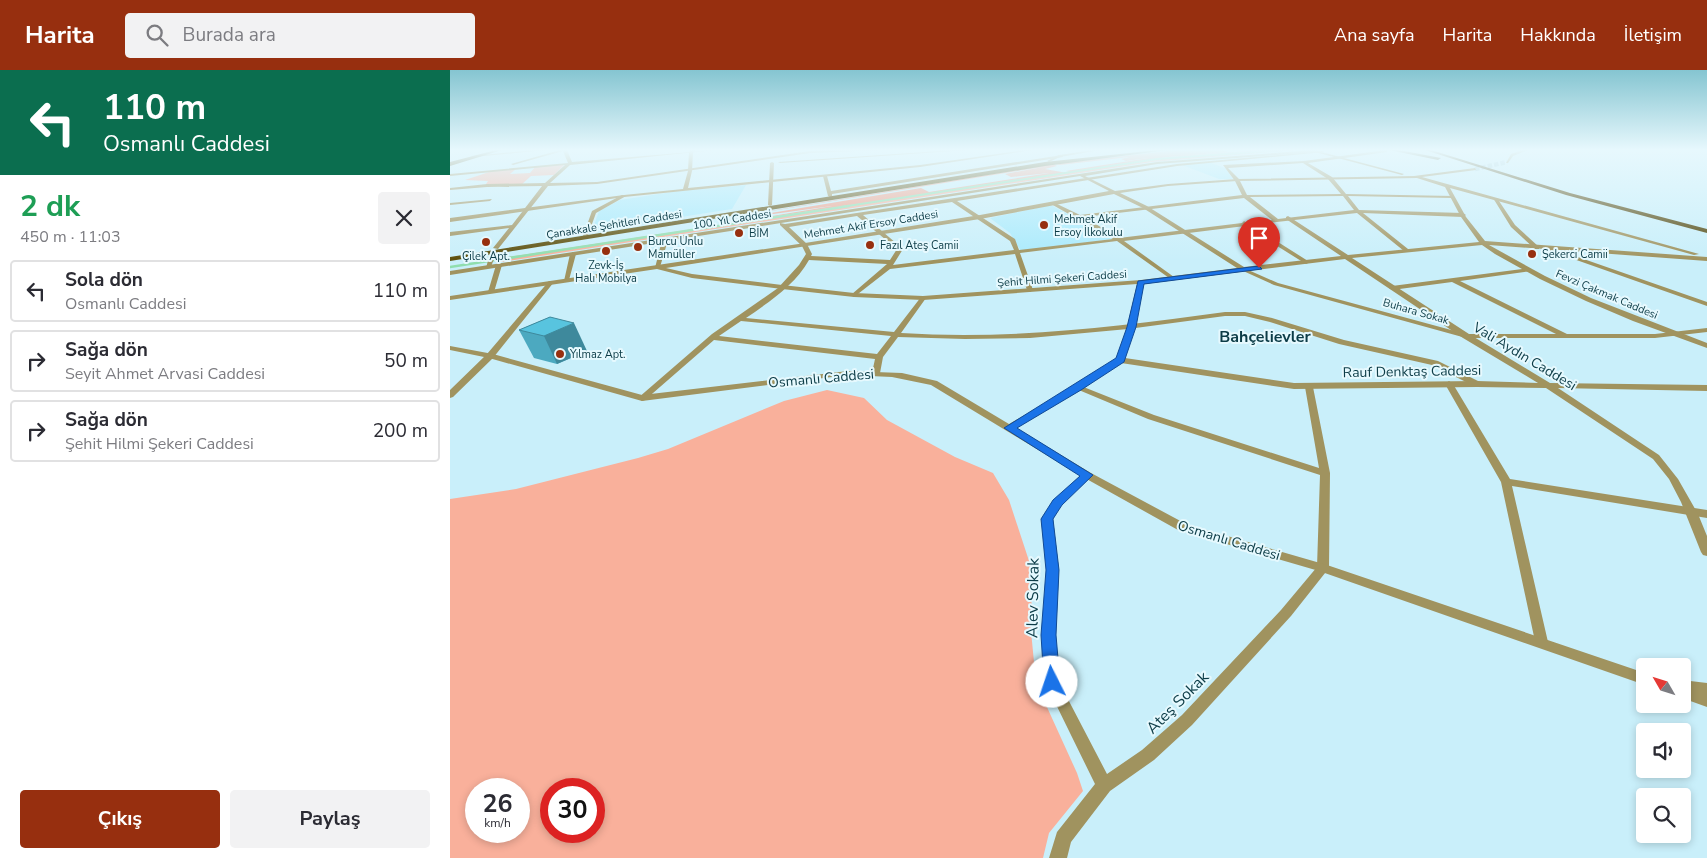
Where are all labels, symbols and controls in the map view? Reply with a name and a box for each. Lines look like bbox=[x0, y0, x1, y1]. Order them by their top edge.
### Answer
search box bbox=[125, 13, 475, 58]
text: Harita bbox=[25, 19, 95, 51]
icon: search bbox=[143, 21, 171, 49]
text: Burada ara bbox=[183, 22, 276, 48]
text: Ana sayfa bbox=[1334, 23, 1414, 47]
text: Harita bbox=[1442, 23, 1492, 47]
text: Hakkında bbox=[1520, 23, 1596, 47]
text: İletişim bbox=[1624, 23, 1682, 47]
text: 110 m bbox=[103, 84, 206, 131]
icon: left bbox=[20, 90, 85, 155]
text: Osmanlı Caddesi bbox=[103, 129, 270, 159]
text: 2 dk bbox=[20, 186, 80, 227]
button: close bbox=[378, 192, 430, 244]
street label: Çanakkale Şehitleri Caddesi bbox=[545, 206, 683, 243]
street label: 100. Yıl Caddesi bbox=[692, 206, 772, 233]
street label: Mehmet Akif Ersoy Caddesi bbox=[803, 206, 939, 243]
place label: Mehmet Akif Ersoy İlkokulu bbox=[1054, 212, 1123, 240]
pin bbox=[1238, 217, 1280, 268]
marker: Mehmet Akif Ersoy İlkokulu bbox=[1038, 219, 1050, 231]
icon: arrive bbox=[1245, 224, 1273, 252]
text: 450 m · 11:03 bbox=[20, 226, 121, 248]
place label: BİM bbox=[749, 226, 769, 241]
marker: BİM bbox=[733, 227, 745, 239]
place label: Burcu Unlu Mamüller bbox=[648, 234, 703, 262]
marker: Çilek Apt. bbox=[480, 236, 492, 248]
place label: Fazıl Ateş Camii bbox=[880, 238, 959, 253]
marker: Fazıl Ateş Camii bbox=[864, 239, 876, 251]
marker: Burcu Unlu Mamüller bbox=[632, 241, 644, 253]
marker: Zevk-İş Halı Mobilya bbox=[600, 245, 612, 257]
place label: Şekerci Camii bbox=[1542, 247, 1608, 262]
marker: Şekerci Camii bbox=[1526, 248, 1538, 260]
place label: Çilek Apt. bbox=[462, 249, 510, 264]
place label: Zevk-İş Halı Mobilya bbox=[575, 258, 637, 286]
street label: Şehit Hilmi Şekeri Caddesi bbox=[997, 266, 1127, 291]
street label: Fevzi Çakmak Caddesi bbox=[1554, 266, 1660, 323]
text: Sola dön bbox=[65, 267, 143, 293]
icon: left bbox=[22, 277, 50, 305]
text: 110 m bbox=[373, 278, 428, 304]
text: Osmanlı Caddesi bbox=[65, 293, 186, 315]
street label: Buhara Sokak bbox=[1381, 295, 1451, 328]
street label: Vali Aydın Caddesi bbox=[1469, 318, 1580, 395]
district label: Bahçelievler bbox=[1219, 326, 1311, 348]
text: Sağa dön bbox=[65, 337, 148, 363]
icon: right bbox=[22, 347, 50, 375]
place label: Yılmaz Apt. bbox=[569, 347, 626, 362]
text: 50 m bbox=[384, 348, 428, 374]
marker: Yılmaz Apt. bbox=[554, 348, 566, 360]
street label: Rauf Denktaş Caddesi bbox=[1343, 361, 1481, 382]
text: Seyit Ahmet Arvasi Caddesi bbox=[65, 363, 265, 385]
street label: Osmanlı Caddesi bbox=[767, 364, 875, 393]
text: Sağa dön bbox=[65, 407, 148, 433]
icon: right bbox=[22, 417, 50, 445]
text: 200 m bbox=[373, 418, 428, 444]
text: Şehit Hilmi Şekeri Caddesi bbox=[65, 433, 254, 455]
street label: Osmanlı Caddesi bbox=[1175, 516, 1282, 565]
street label: Alev Sokak bbox=[1021, 557, 1045, 638]
position arrow bbox=[1025, 655, 1077, 707]
north arrow bbox=[1636, 658, 1691, 712]
map controls bbox=[1636, 658, 1691, 843]
street label: Ateş Sokak bbox=[1141, 666, 1215, 739]
button: sound bbox=[1636, 723, 1691, 778]
speed limit sign: 30 bbox=[540, 778, 605, 843]
text: 26 bbox=[482, 787, 513, 821]
button: search bbox=[1636, 788, 1691, 843]
button: Çıkış bbox=[20, 790, 220, 848]
button: Paylaş bbox=[230, 790, 430, 848]
text: km/h bbox=[484, 815, 511, 831]

